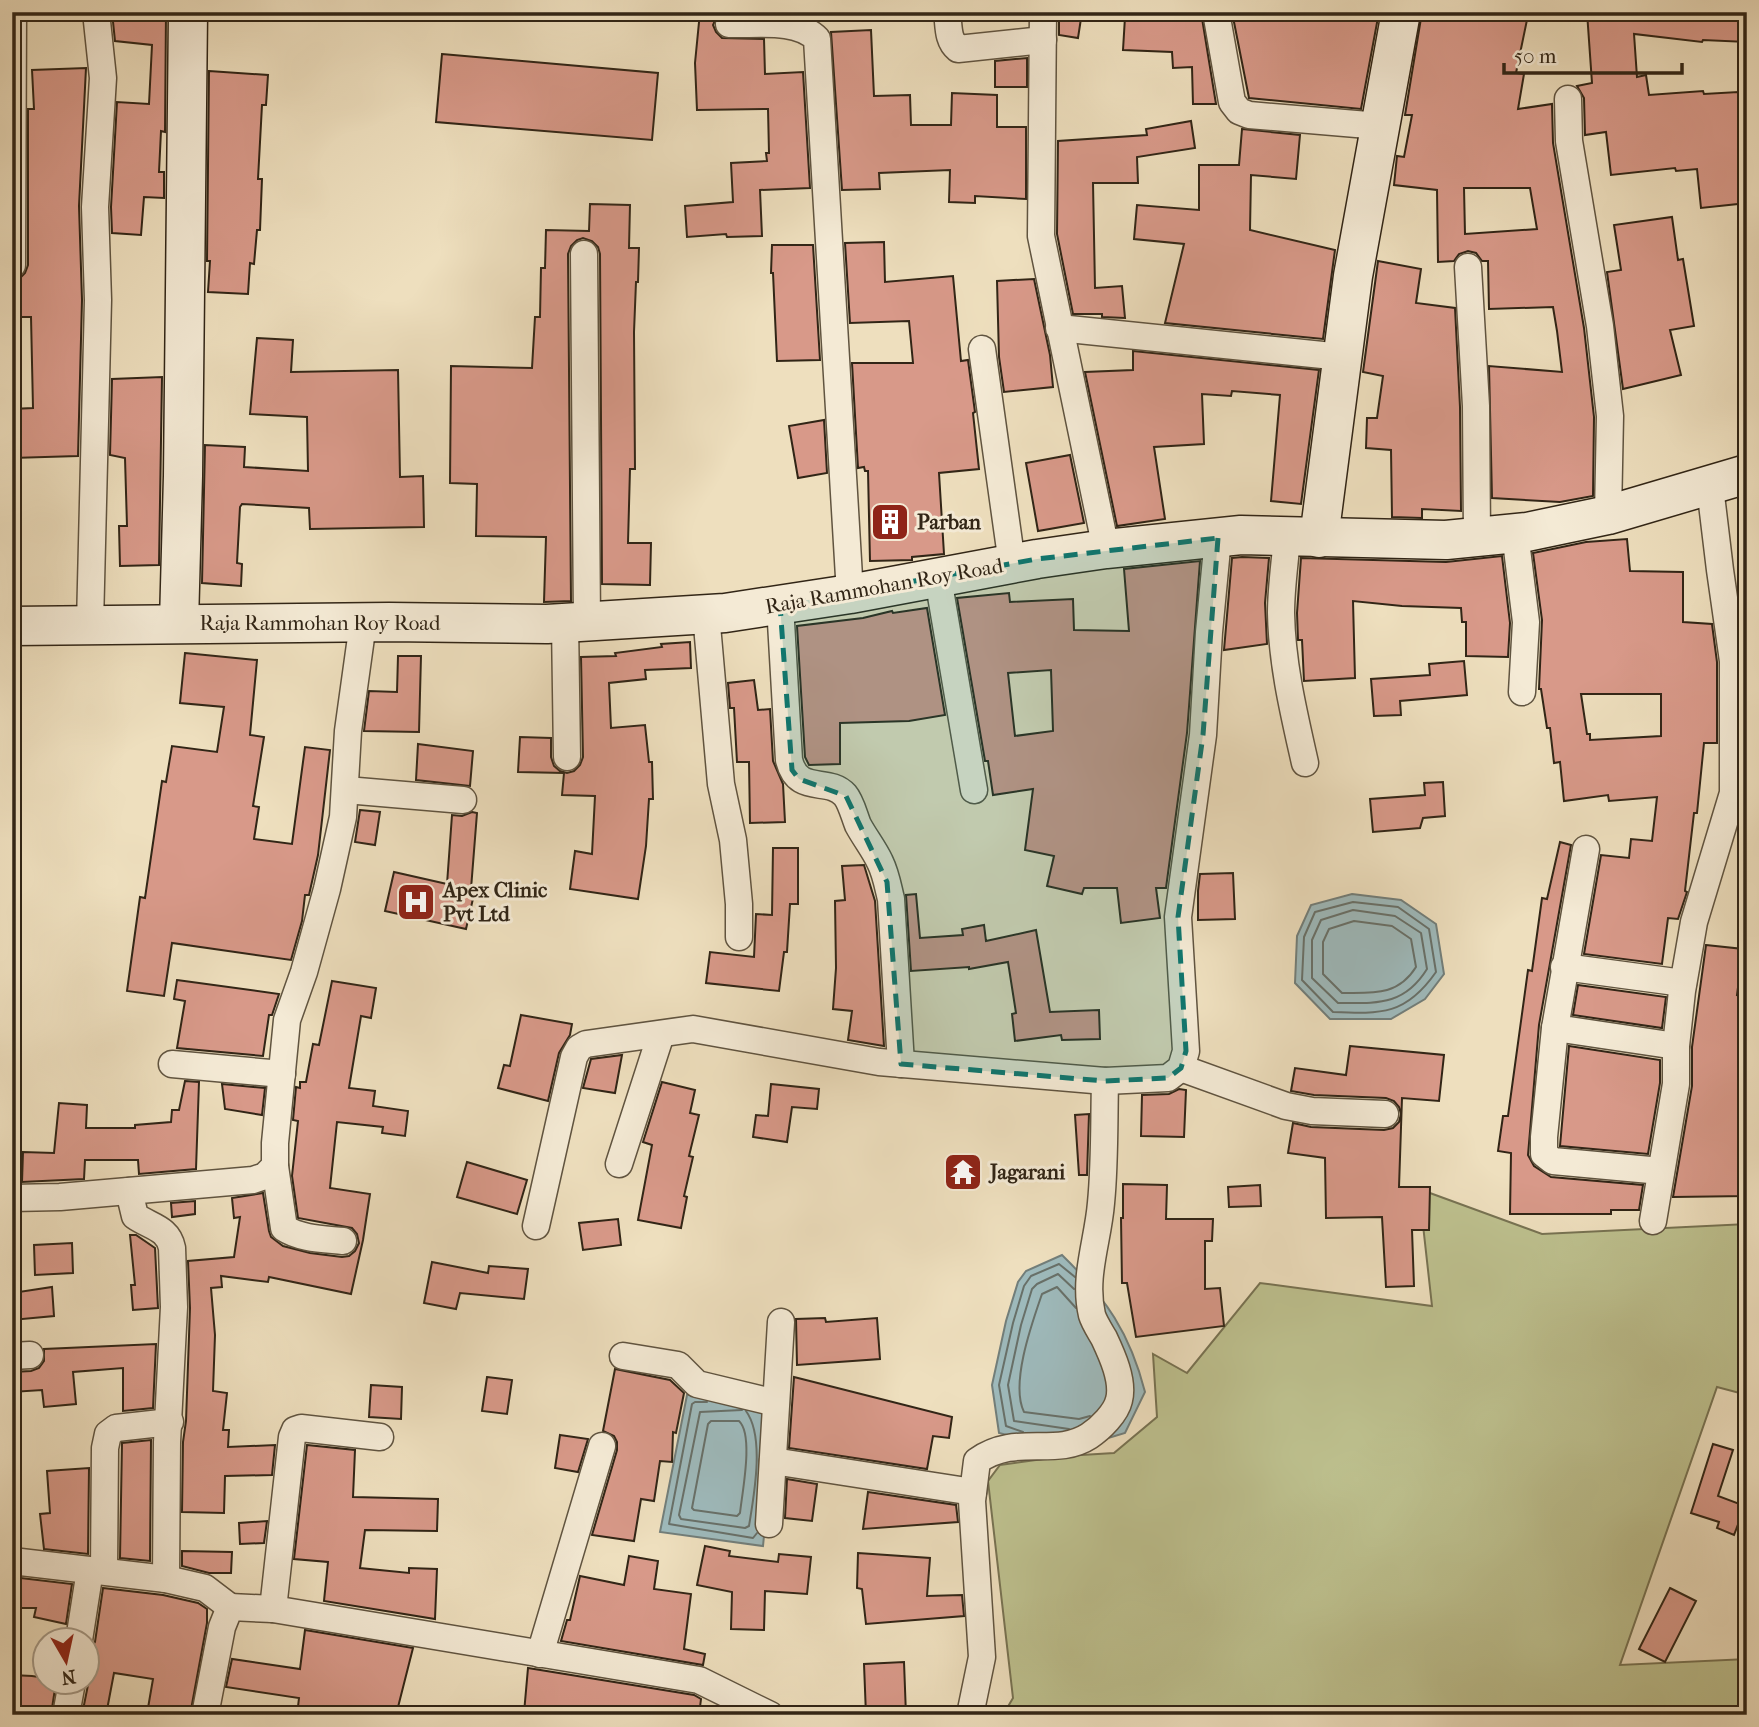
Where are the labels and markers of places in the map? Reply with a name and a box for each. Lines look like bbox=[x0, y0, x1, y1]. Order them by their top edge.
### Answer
building icon: Parban bbox=[869, 501, 911, 543]
place label: Parban bbox=[917, 510, 982, 534]
place label: Apex Clinic Pvt Ltd bbox=[441, 878, 547, 926]
hospital icon: Apex Clinic Pvt Ltd bbox=[395, 881, 437, 923]
temple icon: Jagarani bbox=[942, 1151, 984, 1193]
place label: Jagarani bbox=[988, 1160, 1066, 1184]

